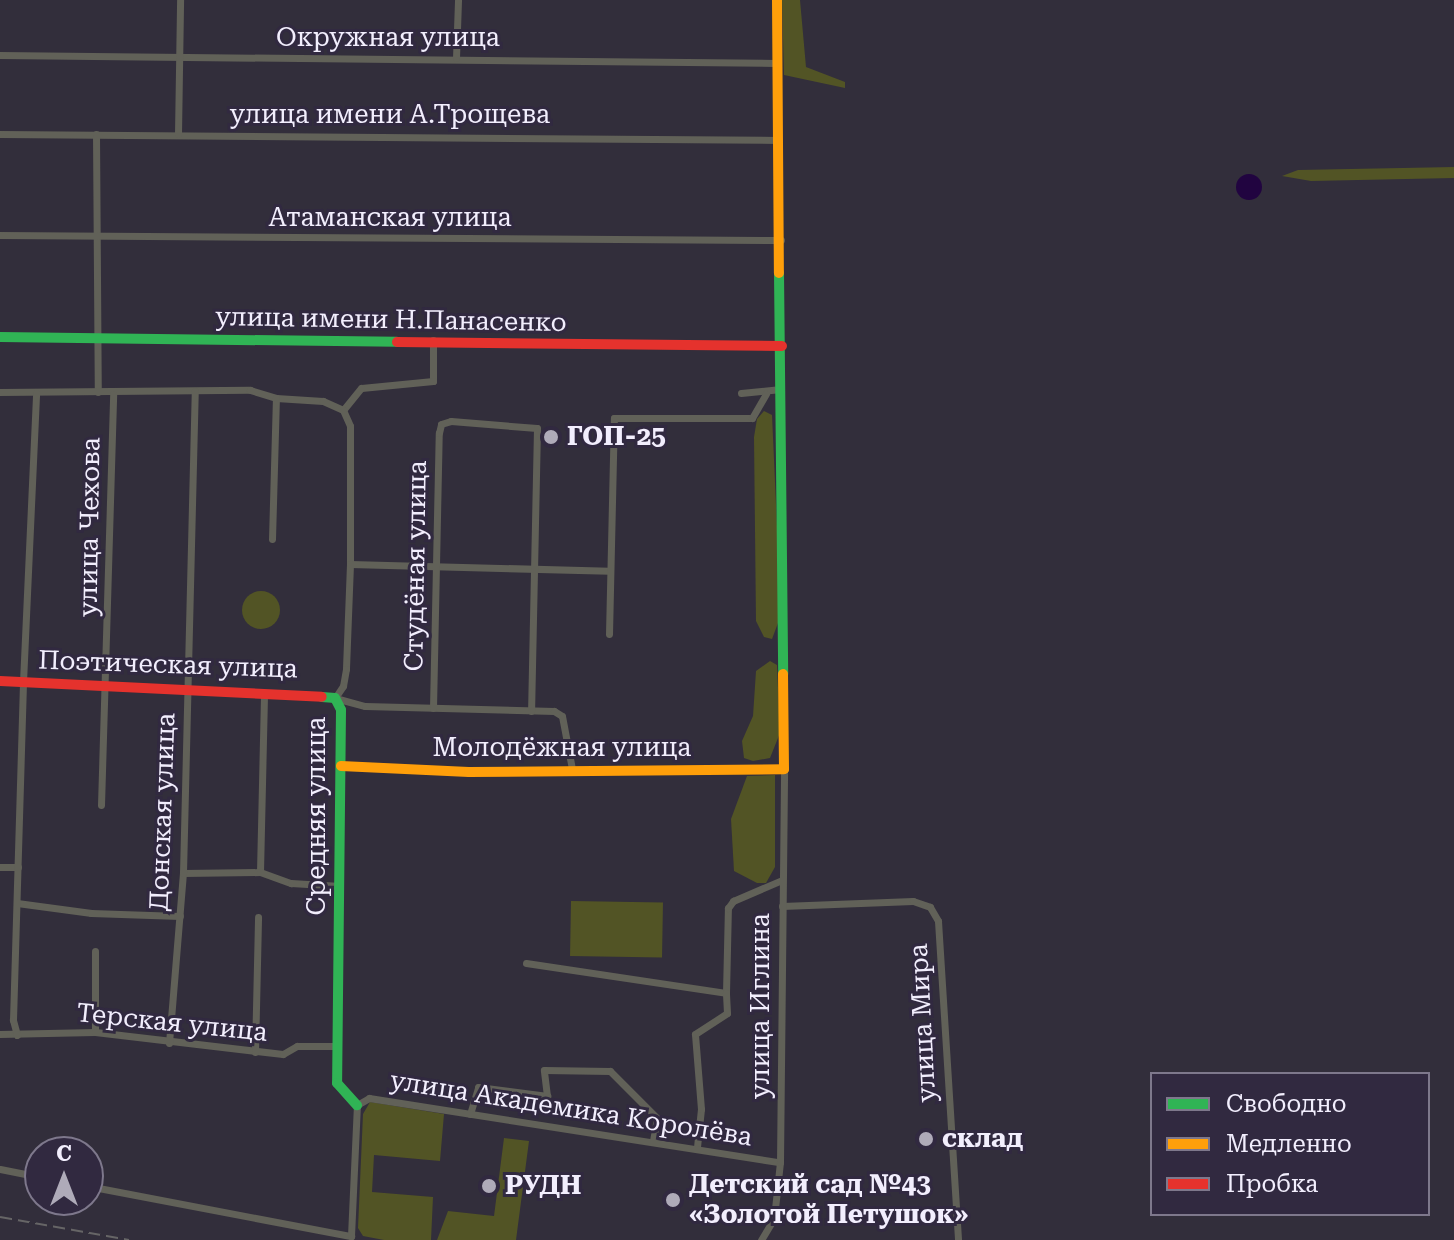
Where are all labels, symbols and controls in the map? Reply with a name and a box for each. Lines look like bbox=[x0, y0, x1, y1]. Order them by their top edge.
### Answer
street label: Окружная улица bbox=[276, 22, 500, 54]
street label: улица имени А.Трощева bbox=[230, 99, 550, 131]
street label: Атаманская улица bbox=[269, 202, 511, 234]
street label: улица имени Н.Панасенко bbox=[215, 301, 567, 339]
place label: ГОП-25 bbox=[567, 421, 666, 453]
marker: ГОП-25 bbox=[542, 428, 560, 446]
street label: улица Чехова bbox=[73, 437, 107, 617]
street label: Студёная улица bbox=[399, 460, 433, 672]
street label: Поэтическая улица bbox=[38, 645, 298, 685]
street label: Донская улица bbox=[144, 712, 182, 912]
street label: Средняя улица bbox=[301, 717, 333, 915]
street label: Молодёжная улица bbox=[433, 732, 691, 764]
street label: улица Иглина bbox=[745, 913, 777, 1099]
street label: улица Мира bbox=[903, 943, 943, 1103]
street label: Терская улица bbox=[75, 997, 269, 1049]
street label: улица Академика Королёва bbox=[388, 1065, 754, 1153]
legend bbox=[1150, 1072, 1430, 1216]
text: Свободно bbox=[1226, 1090, 1347, 1118]
place label: склад bbox=[942, 1123, 1023, 1155]
marker: склад bbox=[917, 1130, 935, 1148]
text: Медленно bbox=[1226, 1130, 1352, 1158]
north arrow bbox=[24, 1136, 104, 1216]
text: С bbox=[56, 1141, 72, 1166]
place label: Детский сад №43 «Золотой Петушок» bbox=[689, 1169, 968, 1230]
place label: РУДН bbox=[505, 1170, 581, 1202]
text: Пробка bbox=[1226, 1170, 1318, 1198]
marker: РУДН bbox=[480, 1177, 498, 1195]
marker: Детский сад №43 «Золотой Петушок» bbox=[664, 1191, 682, 1209]

